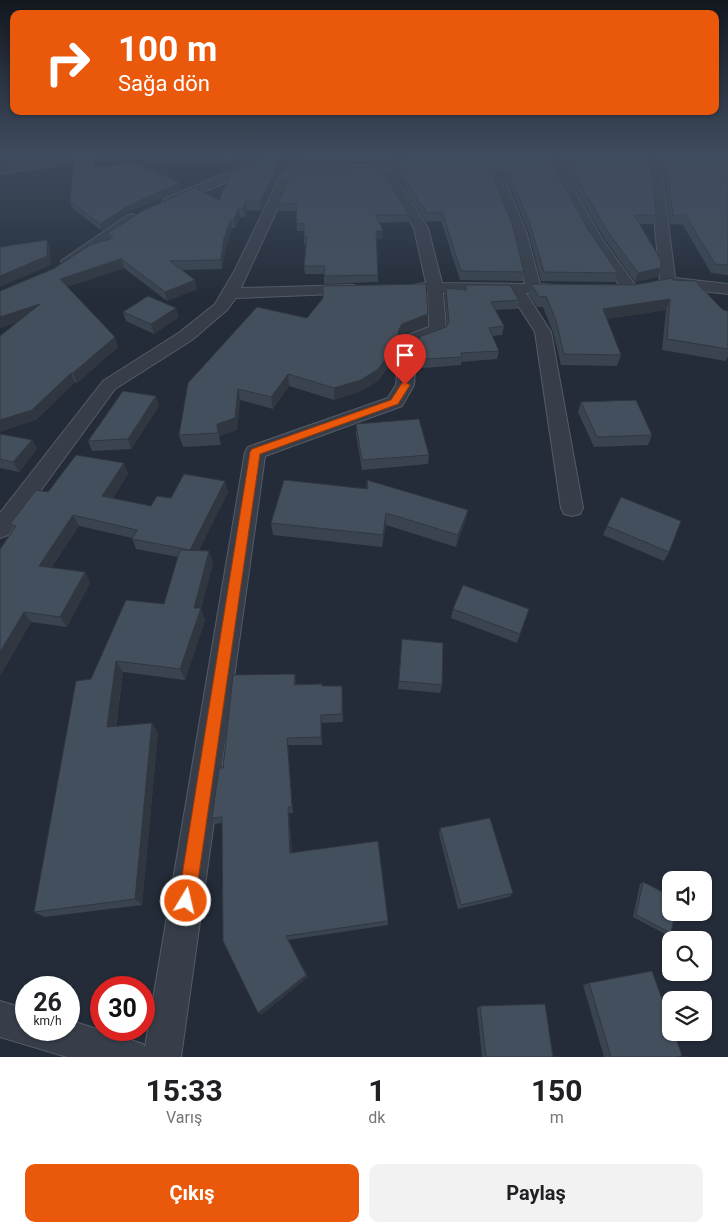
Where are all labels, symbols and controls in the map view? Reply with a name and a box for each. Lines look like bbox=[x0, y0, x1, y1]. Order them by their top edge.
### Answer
text: 100 m bbox=[118, 29, 217, 70]
icon: right bbox=[35, 30, 100, 95]
text: Sağa dön bbox=[118, 71, 210, 96]
pin bbox=[384, 334, 426, 385]
icon: arrive bbox=[391, 341, 419, 369]
map controls bbox=[662, 871, 712, 1041]
button: sound bbox=[662, 871, 712, 921]
position arrow bbox=[159, 874, 211, 926]
button: search bbox=[662, 931, 712, 981]
speed limit sign: 30 bbox=[90, 976, 155, 1041]
text: 26 bbox=[33, 988, 62, 1017]
button: layers bbox=[662, 991, 712, 1041]
text: km/h bbox=[33, 1014, 62, 1028]
text: 15:33 bbox=[145, 1073, 223, 1108]
text: 1 bbox=[368, 1073, 385, 1108]
text: 150 bbox=[531, 1073, 583, 1108]
text: Varış bbox=[166, 1108, 202, 1127]
text: dk bbox=[368, 1108, 385, 1127]
text: m bbox=[550, 1108, 564, 1127]
button: Çıkış bbox=[25, 1164, 359, 1222]
button: Paylaş bbox=[369, 1164, 703, 1222]

